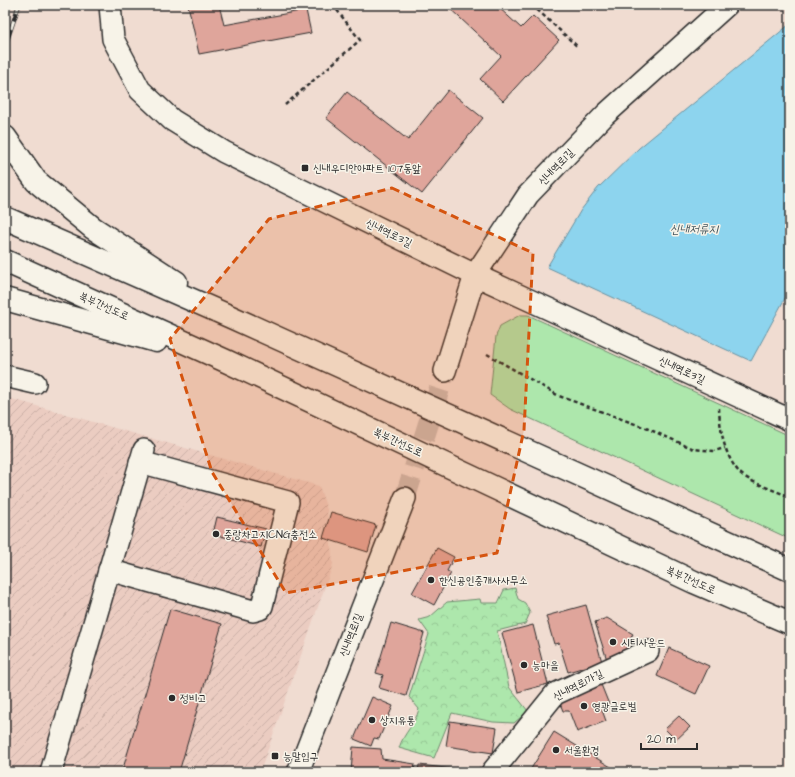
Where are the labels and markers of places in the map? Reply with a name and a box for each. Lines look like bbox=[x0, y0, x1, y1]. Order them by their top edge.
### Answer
place label: 신내우디안아파트 107동앞 bbox=[313, 161, 421, 176]
marker: 신내우디안아파트 107동앞 bbox=[300, 163, 310, 173]
place label: 중랑차고지CNG충전소 bbox=[224, 527, 317, 542]
marker: 중랑차고지CNG충전소 bbox=[211, 529, 221, 539]
place label: 한신공인중개사사무소 bbox=[439, 573, 528, 588]
marker: 한신공인중개사사무소 bbox=[426, 575, 436, 585]
place label: 시티사운드 bbox=[621, 635, 665, 650]
marker: 시티사운드 bbox=[608, 637, 618, 647]
place label: 능마을 bbox=[532, 658, 559, 673]
marker: 능마을 bbox=[519, 660, 529, 670]
place label: 정비고 bbox=[180, 691, 207, 706]
marker: 정비고 bbox=[167, 693, 177, 703]
place label: 영광글로벌 bbox=[592, 699, 636, 714]
marker: 영광글로벌 bbox=[579, 701, 589, 711]
place label: 상지유통 bbox=[380, 713, 416, 728]
marker: 상지유통 bbox=[367, 715, 377, 725]
place label: 서울환경 bbox=[564, 743, 599, 758]
marker: 서울환경 bbox=[551, 745, 561, 755]
place label: 능말입구 bbox=[283, 749, 319, 764]
marker: 능말입구 bbox=[270, 751, 280, 761]

